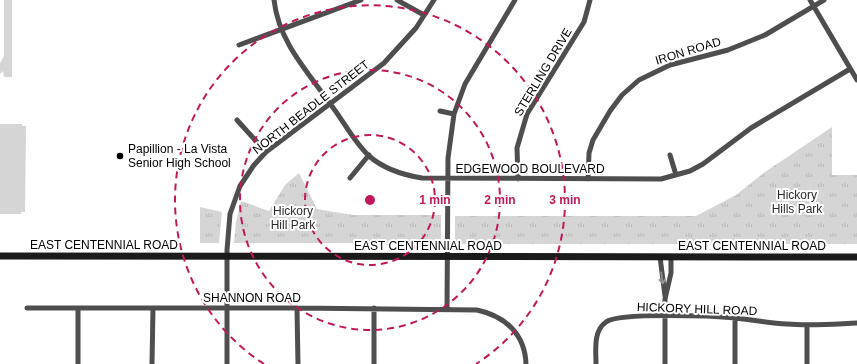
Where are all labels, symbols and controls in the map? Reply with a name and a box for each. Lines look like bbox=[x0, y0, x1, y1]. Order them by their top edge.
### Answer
street label: STERLING DRIVE bbox=[511, 26, 575, 118]
street label: IRON ROAD bbox=[653, 34, 723, 68]
street label: NORTH BEADLE STREET bbox=[250, 57, 372, 157]
place label: Papillion - La Vista Senior High School bbox=[128, 142, 231, 170]
marker: Papillion - La Vista Senior High School bbox=[115, 151, 125, 161]
street label: EDGEWOOD BOULEVARD bbox=[455, 162, 605, 176]
park label: Hickory Hills Park bbox=[772, 188, 823, 216]
centre of rings bbox=[363, 193, 377, 207]
text: 1 min bbox=[419, 193, 451, 207]
text: 2 min bbox=[484, 193, 516, 207]
text: 3 min bbox=[549, 193, 581, 207]
park label: Hickory Hill Park bbox=[271, 204, 316, 232]
street label: EAST CENTENNIAL ROAD bbox=[30, 238, 178, 252]
street label: EAST CENTENNIAL ROAD bbox=[354, 239, 502, 253]
street label: EAST CENTENNIAL ROAD bbox=[678, 239, 826, 253]
one-way arrow bbox=[658, 271, 666, 284]
street label: SHANNON ROAD bbox=[203, 291, 301, 305]
street label: HICKORY HILL ROAD bbox=[637, 300, 758, 318]

